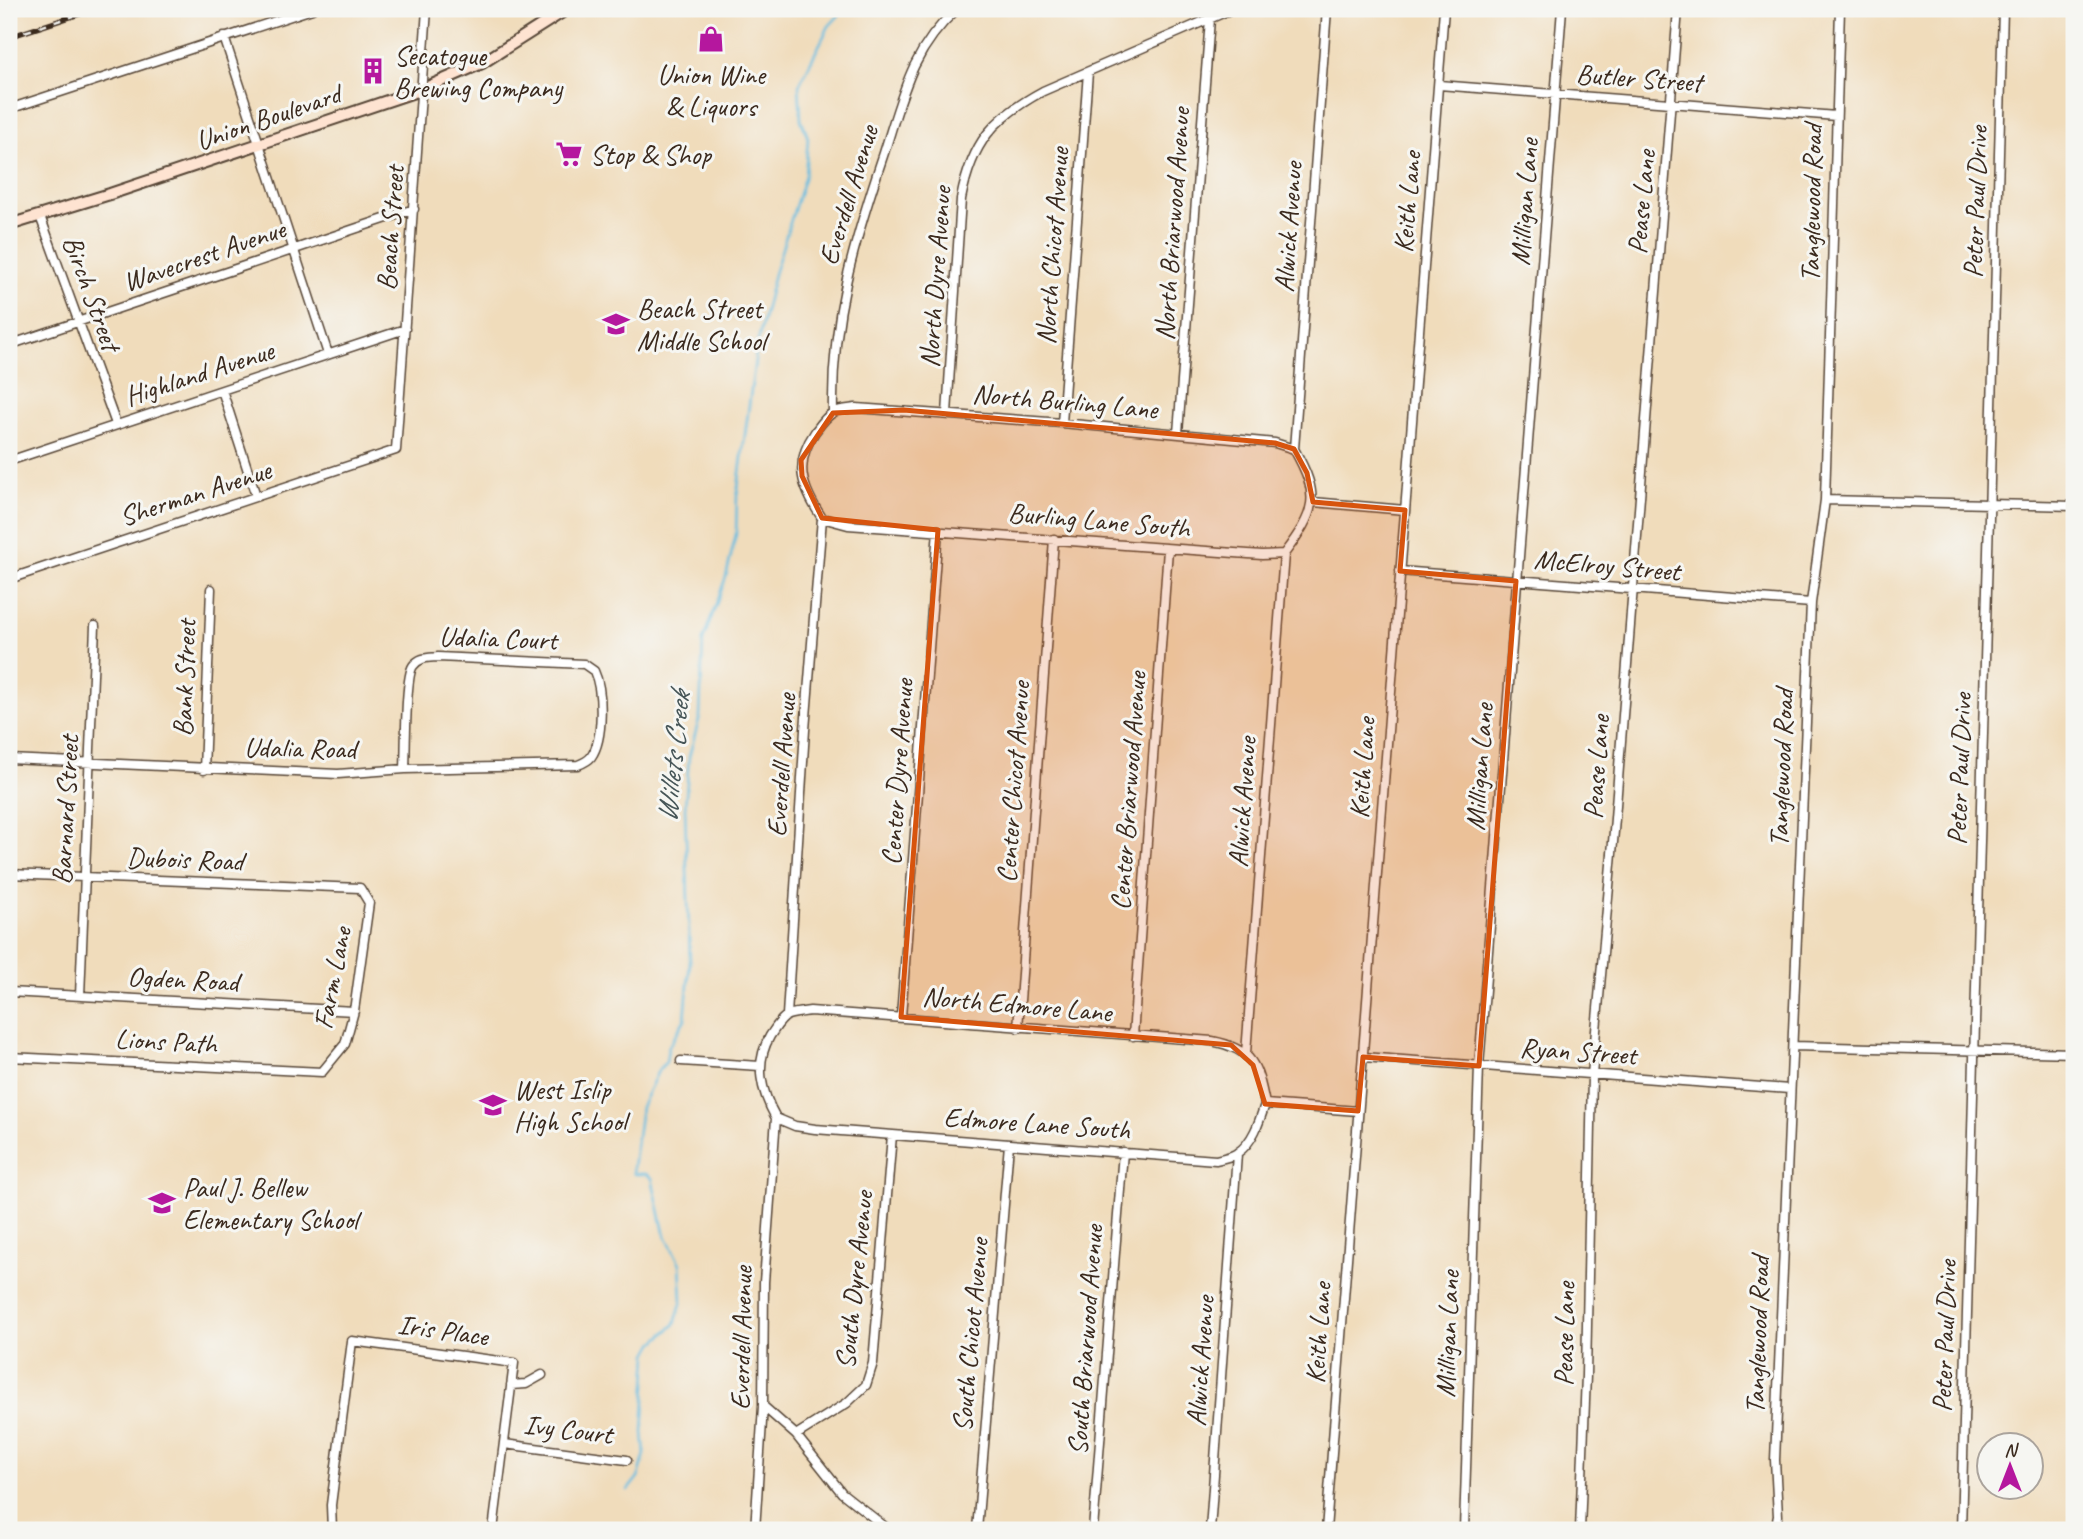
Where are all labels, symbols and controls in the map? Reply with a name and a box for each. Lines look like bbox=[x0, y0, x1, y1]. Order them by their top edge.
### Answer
shop icon: Union Wine & Liquors bbox=[696, 24, 726, 54]
place label: Secatogue Brewing Company bbox=[394, 38, 564, 105]
building icon: Secatogue Brewing Company bbox=[358, 56, 388, 86]
street label: Butler Street bbox=[1575, 56, 1707, 100]
place label: Union Wine & Liquors bbox=[657, 57, 767, 124]
street label: Union Boulevard bbox=[191, 75, 349, 158]
street label: North Briarwood Avenue bbox=[1146, 105, 1198, 341]
street label: Everdell Avenue bbox=[810, 119, 886, 269]
street label: Tanglewood Road bbox=[1792, 120, 1830, 282]
street label: Peter Paul Drive bbox=[1955, 124, 1995, 278]
street label: Milligan Lane bbox=[1502, 136, 1546, 267]
place label: Stop & Shop bbox=[590, 137, 712, 172]
supermarket icon: Stop & Shop bbox=[554, 139, 584, 169]
street label: North Chicot Avenue bbox=[1028, 144, 1076, 346]
street label: Pease Lane bbox=[1619, 147, 1663, 255]
street label: Keith Lane bbox=[1385, 148, 1429, 254]
street label: Alwick Avenue bbox=[1266, 159, 1310, 293]
street label: Beach Street bbox=[368, 162, 412, 291]
street label: North Dyre Avenue bbox=[911, 183, 959, 369]
street label: Wavecrest Avenue bbox=[118, 210, 292, 299]
street label: Birch Street bbox=[55, 231, 130, 359]
place label: Beach Street Middle School bbox=[637, 291, 771, 358]
school or university icon: Beach Street Middle School bbox=[601, 309, 631, 339]
street label: Highland Avenue bbox=[120, 332, 280, 414]
street label: North Burling Lane bbox=[971, 375, 1161, 427]
street label: Sherman Avenue bbox=[115, 451, 277, 534]
street label: Burling Lane South bbox=[1007, 495, 1193, 546]
street label: McElroy Street bbox=[1533, 541, 1684, 589]
street label: Bank Street bbox=[164, 616, 204, 737]
street label: Udalia Court bbox=[439, 618, 560, 658]
street label: Center Briarwood Avenue bbox=[1102, 669, 1154, 911]
street label: Center Dyre Avenue bbox=[873, 676, 921, 866]
street label: Center Chicot Avenue bbox=[989, 678, 1038, 884]
water label: Willets Creek bbox=[647, 684, 699, 824]
street label: Tanglewood Road bbox=[1761, 684, 1801, 848]
street label: Everdell Avenue bbox=[759, 690, 804, 838]
street label: Peter Paul Drive bbox=[1939, 691, 1979, 845]
street label: Milligan Lane bbox=[1457, 701, 1501, 832]
street label: Pease Lane bbox=[1575, 712, 1617, 820]
street label: Keith Lane bbox=[1341, 714, 1383, 820]
street label: Udalia Road bbox=[244, 730, 360, 767]
street label: Barnard Street bbox=[44, 732, 87, 885]
street label: Alwick Avenue bbox=[1220, 734, 1264, 868]
street label: Dubois Road bbox=[126, 839, 248, 879]
street label: Farm Lane bbox=[305, 922, 359, 1032]
street label: Ogden Road bbox=[127, 959, 243, 1000]
street label: North Edmore Lane bbox=[921, 978, 1115, 1030]
street label: Lions Path bbox=[114, 1021, 220, 1061]
street label: Ryan Street bbox=[1519, 1029, 1640, 1073]
place label: West Islip High School bbox=[514, 1072, 632, 1139]
school or university icon: West Islip High School bbox=[478, 1090, 508, 1120]
street label: Edmore Lane South bbox=[943, 1099, 1132, 1147]
place label: Paul J. Bellew Elementary School bbox=[183, 1170, 363, 1237]
school or university icon: Paul J. Bellew Elementary School bbox=[147, 1188, 177, 1218]
street label: South Dyre Avenue bbox=[827, 1188, 881, 1371]
street label: South Briarwood Avenue bbox=[1059, 1222, 1111, 1456]
street label: South Chicot Avenue bbox=[944, 1235, 996, 1433]
street label: Tanglewood Road bbox=[1737, 1251, 1777, 1415]
street label: Peter Paul Drive bbox=[1924, 1258, 1964, 1412]
street label: Everdell Avenue bbox=[722, 1264, 760, 1410]
street label: Milligan Lane bbox=[1427, 1268, 1467, 1398]
street label: Keith Lane bbox=[1297, 1279, 1339, 1385]
street label: Pease Lane bbox=[1546, 1280, 1582, 1386]
street label: Alwick Avenue bbox=[1178, 1293, 1222, 1427]
street label: Iris Place bbox=[396, 1306, 492, 1354]
street label: Ivy Court bbox=[522, 1406, 617, 1452]
north arrow bbox=[1974, 1430, 2044, 1500]
text: N bbox=[2004, 1438, 2019, 1462]

